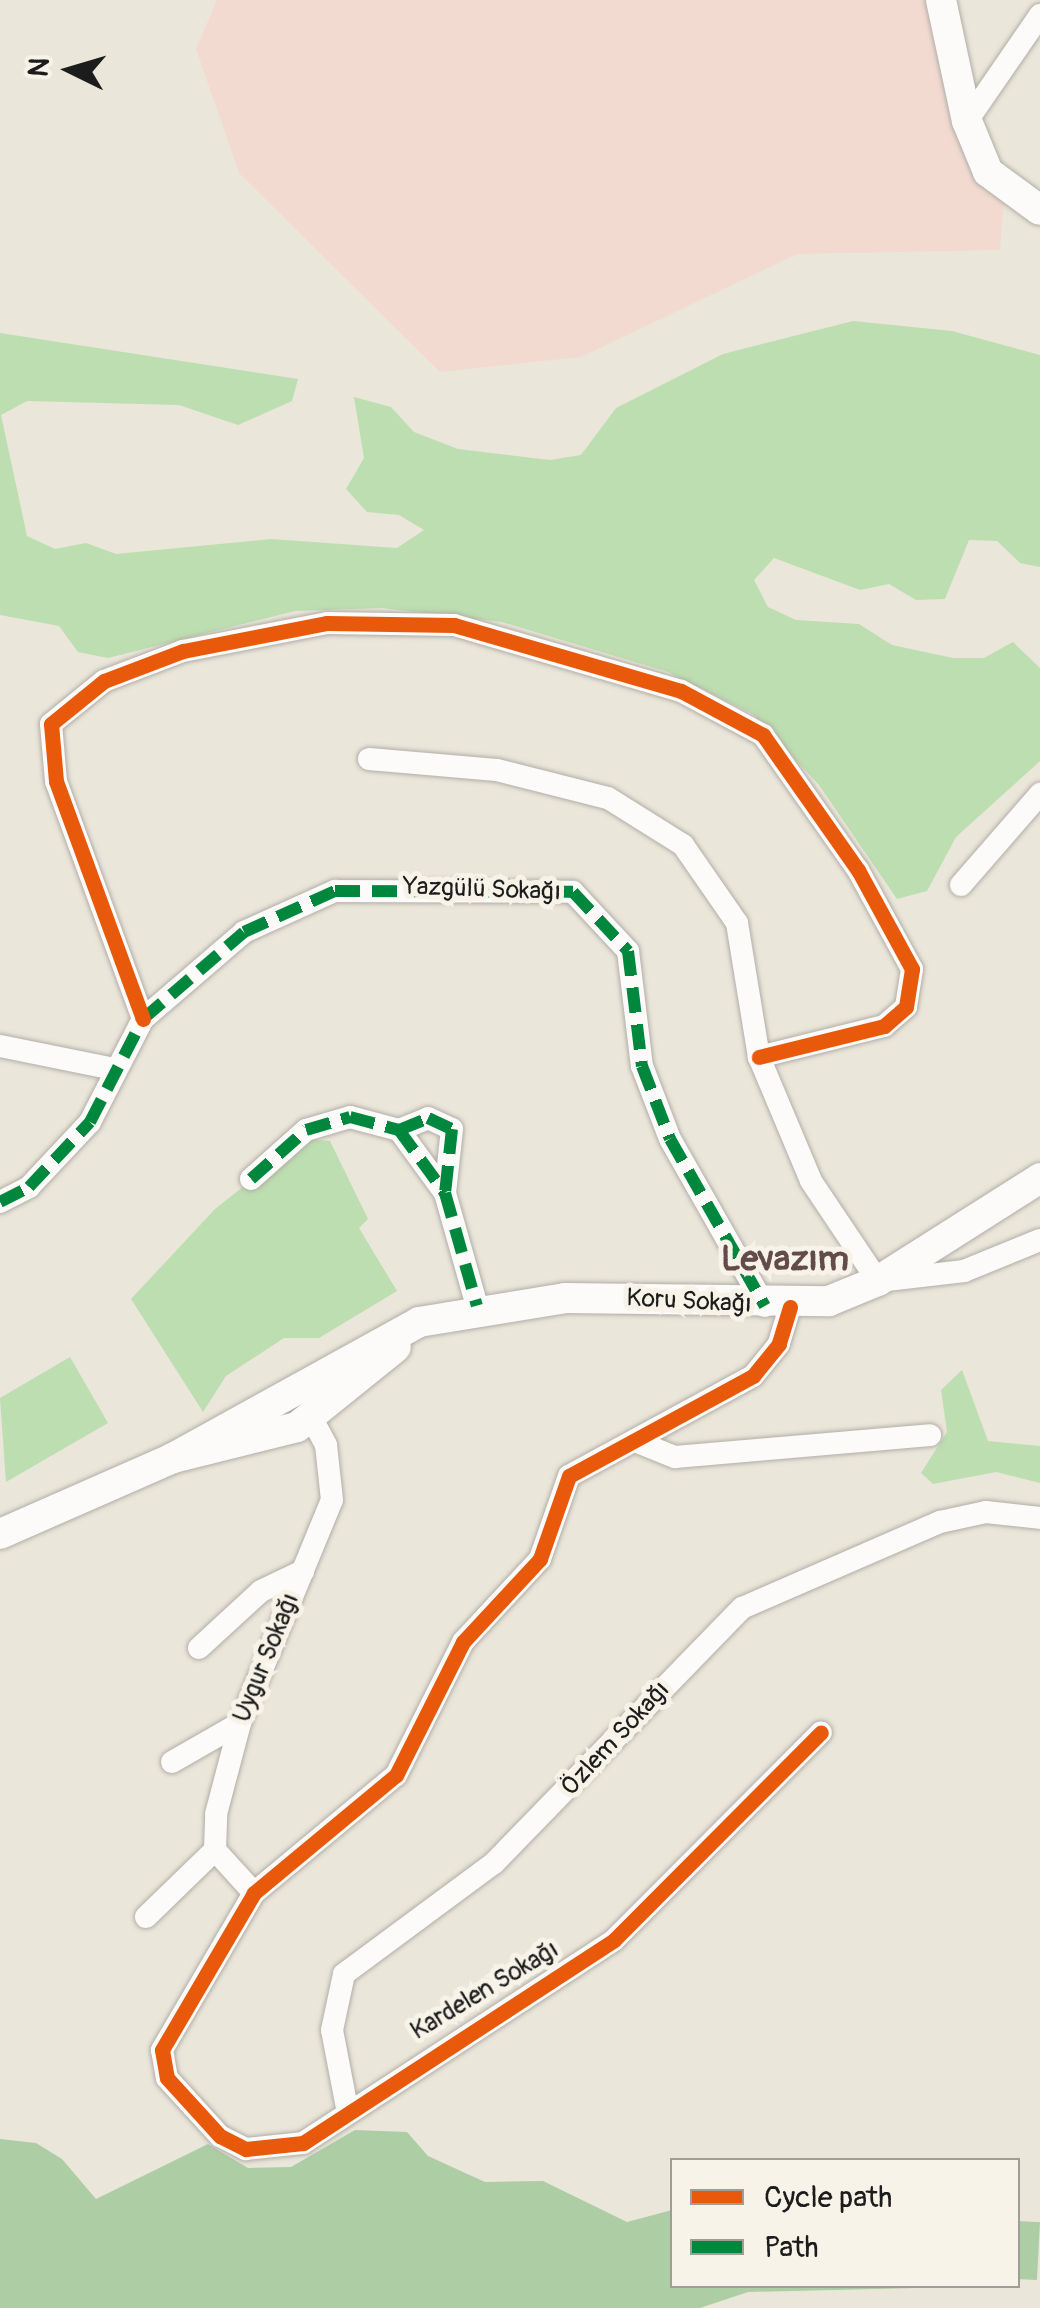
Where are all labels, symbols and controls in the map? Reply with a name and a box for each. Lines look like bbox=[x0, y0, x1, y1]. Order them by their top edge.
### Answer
north arrow bbox=[20, 20, 120, 120]
text: N bbox=[21, 56, 58, 78]
street label: Yazgülü Sokağı bbox=[403, 872, 561, 908]
district label: Levazım bbox=[721, 1238, 849, 1280]
street label: Koru Sokağı bbox=[626, 1284, 752, 1320]
street label: Uygur Sokağı bbox=[228, 1589, 306, 1727]
street label: Özlem Sokağı bbox=[555, 1676, 677, 1802]
street label: Kardelen Sokağı bbox=[406, 1935, 564, 2047]
legend bbox=[670, 2158, 1020, 2288]
text: Cycle path bbox=[764, 2179, 892, 2216]
text: Path bbox=[764, 2229, 819, 2266]

